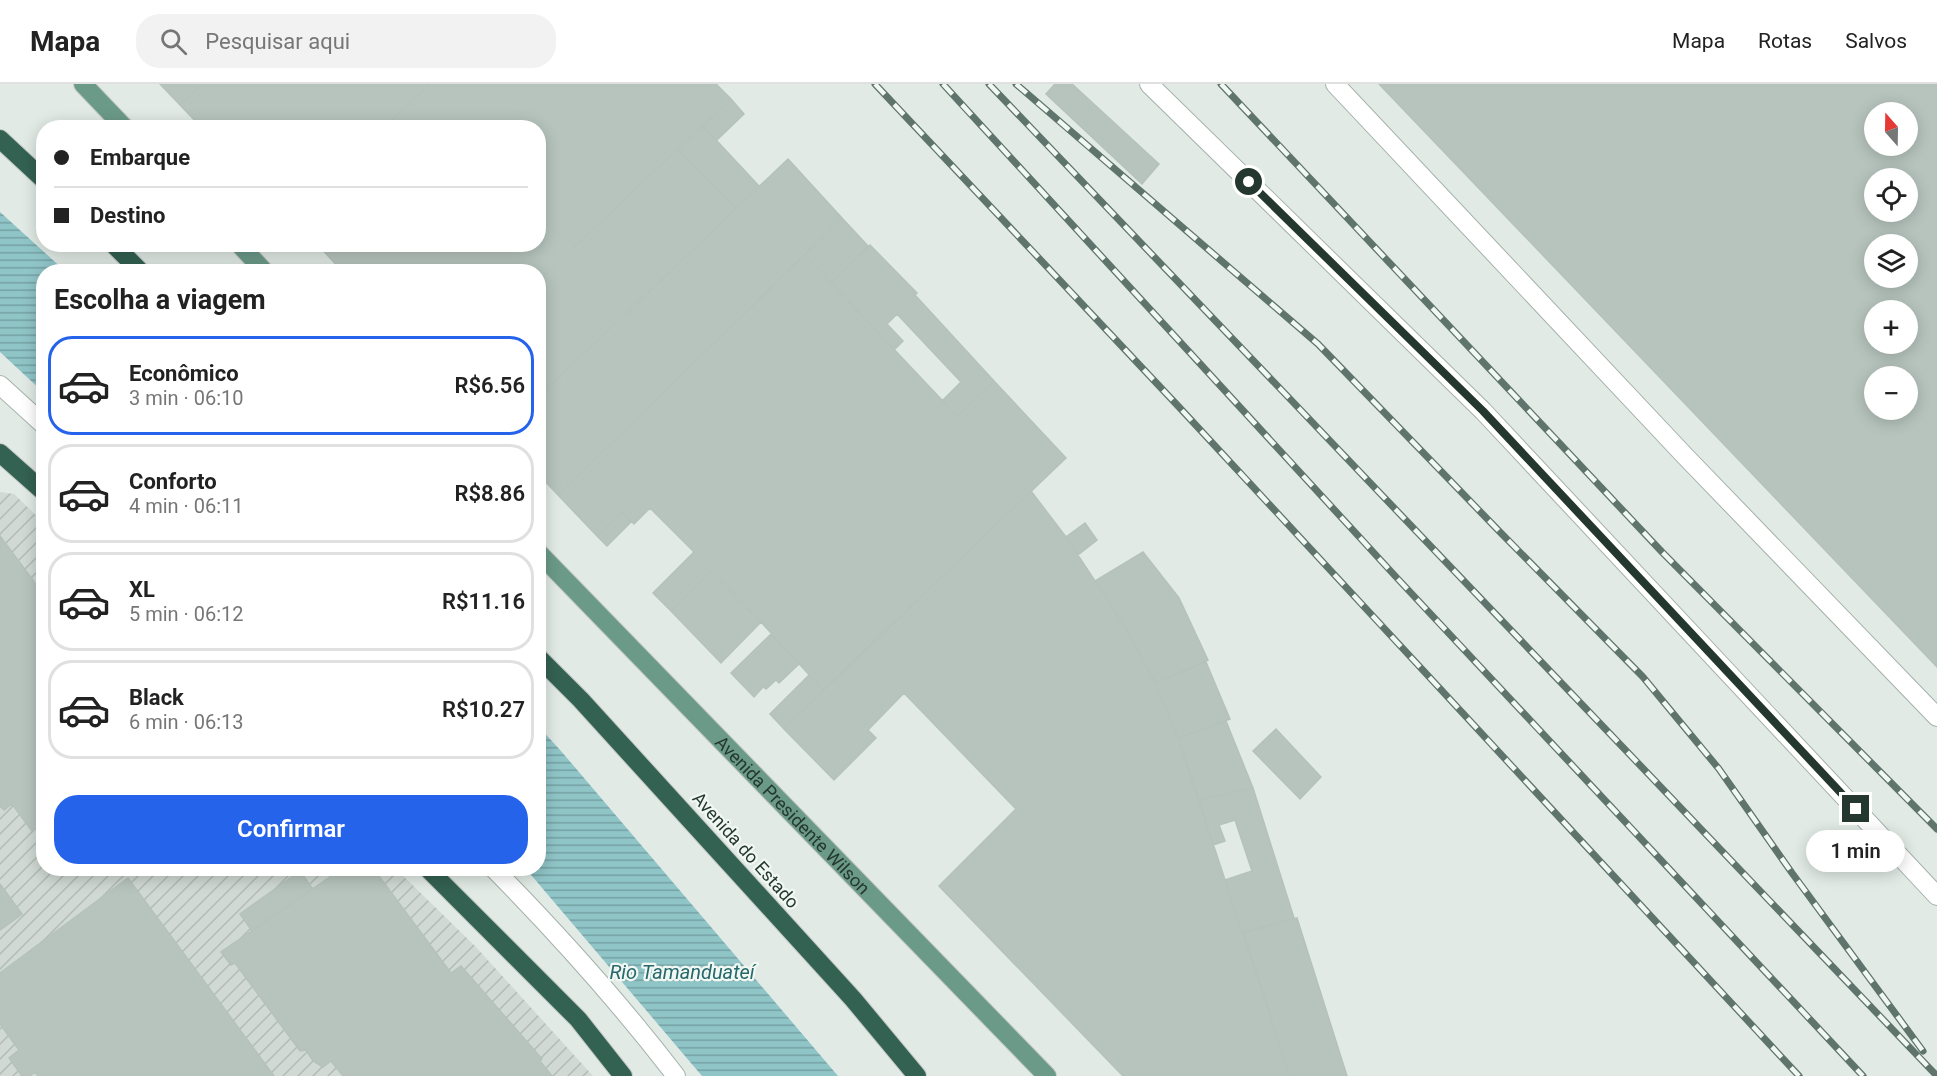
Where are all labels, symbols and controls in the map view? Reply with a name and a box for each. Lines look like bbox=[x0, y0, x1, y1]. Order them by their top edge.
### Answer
search box bbox=[136, 14, 556, 68]
text: Mapa bbox=[30, 25, 100, 58]
icon: search bbox=[157, 25, 190, 58]
text: Pesquisar aqui bbox=[205, 29, 350, 54]
text: Mapa bbox=[1672, 29, 1725, 53]
text: Rotas bbox=[1758, 29, 1812, 53]
text: Salvos bbox=[1845, 29, 1907, 53]
north arrow bbox=[1864, 102, 1918, 156]
map controls bbox=[1864, 102, 1918, 420]
text: Embarque bbox=[90, 145, 190, 170]
route start bbox=[1235, 168, 1262, 195]
button: locate bbox=[1864, 168, 1918, 222]
text: Destino bbox=[90, 203, 166, 228]
button: layers bbox=[1864, 234, 1918, 288]
text: Escolha a viagem bbox=[54, 284, 266, 316]
button: + bbox=[1864, 300, 1918, 354]
icon: car bbox=[57, 359, 111, 413]
text: Econômico bbox=[129, 361, 239, 386]
button: − bbox=[1864, 366, 1918, 420]
text: R$6.56 bbox=[454, 373, 525, 398]
text: 3 min · 06:10 bbox=[129, 386, 244, 410]
icon: car bbox=[57, 467, 111, 521]
text: Conforto bbox=[129, 469, 217, 494]
text: R$8.86 bbox=[454, 481, 525, 506]
text: 4 min · 06:11 bbox=[129, 494, 244, 518]
icon: car bbox=[57, 575, 111, 629]
text: XL bbox=[129, 577, 155, 602]
text: R$11.16 bbox=[442, 589, 525, 614]
text: 5 min · 06:12 bbox=[129, 602, 244, 626]
icon: car bbox=[57, 683, 111, 737]
text: Black bbox=[129, 685, 184, 710]
text: R$10.27 bbox=[442, 697, 525, 722]
text: 6 min · 06:13 bbox=[129, 710, 244, 734]
street label: Avenida Presidente Wilson bbox=[711, 731, 875, 898]
street label: Avenida do Estado bbox=[688, 788, 804, 912]
button: Confirmar bbox=[54, 795, 528, 864]
route end bbox=[1842, 795, 1869, 822]
callout: 1 min bbox=[1806, 830, 1906, 872]
text: 1 min bbox=[1830, 839, 1881, 863]
water label: Rio Tamanduateí bbox=[609, 960, 757, 984]

